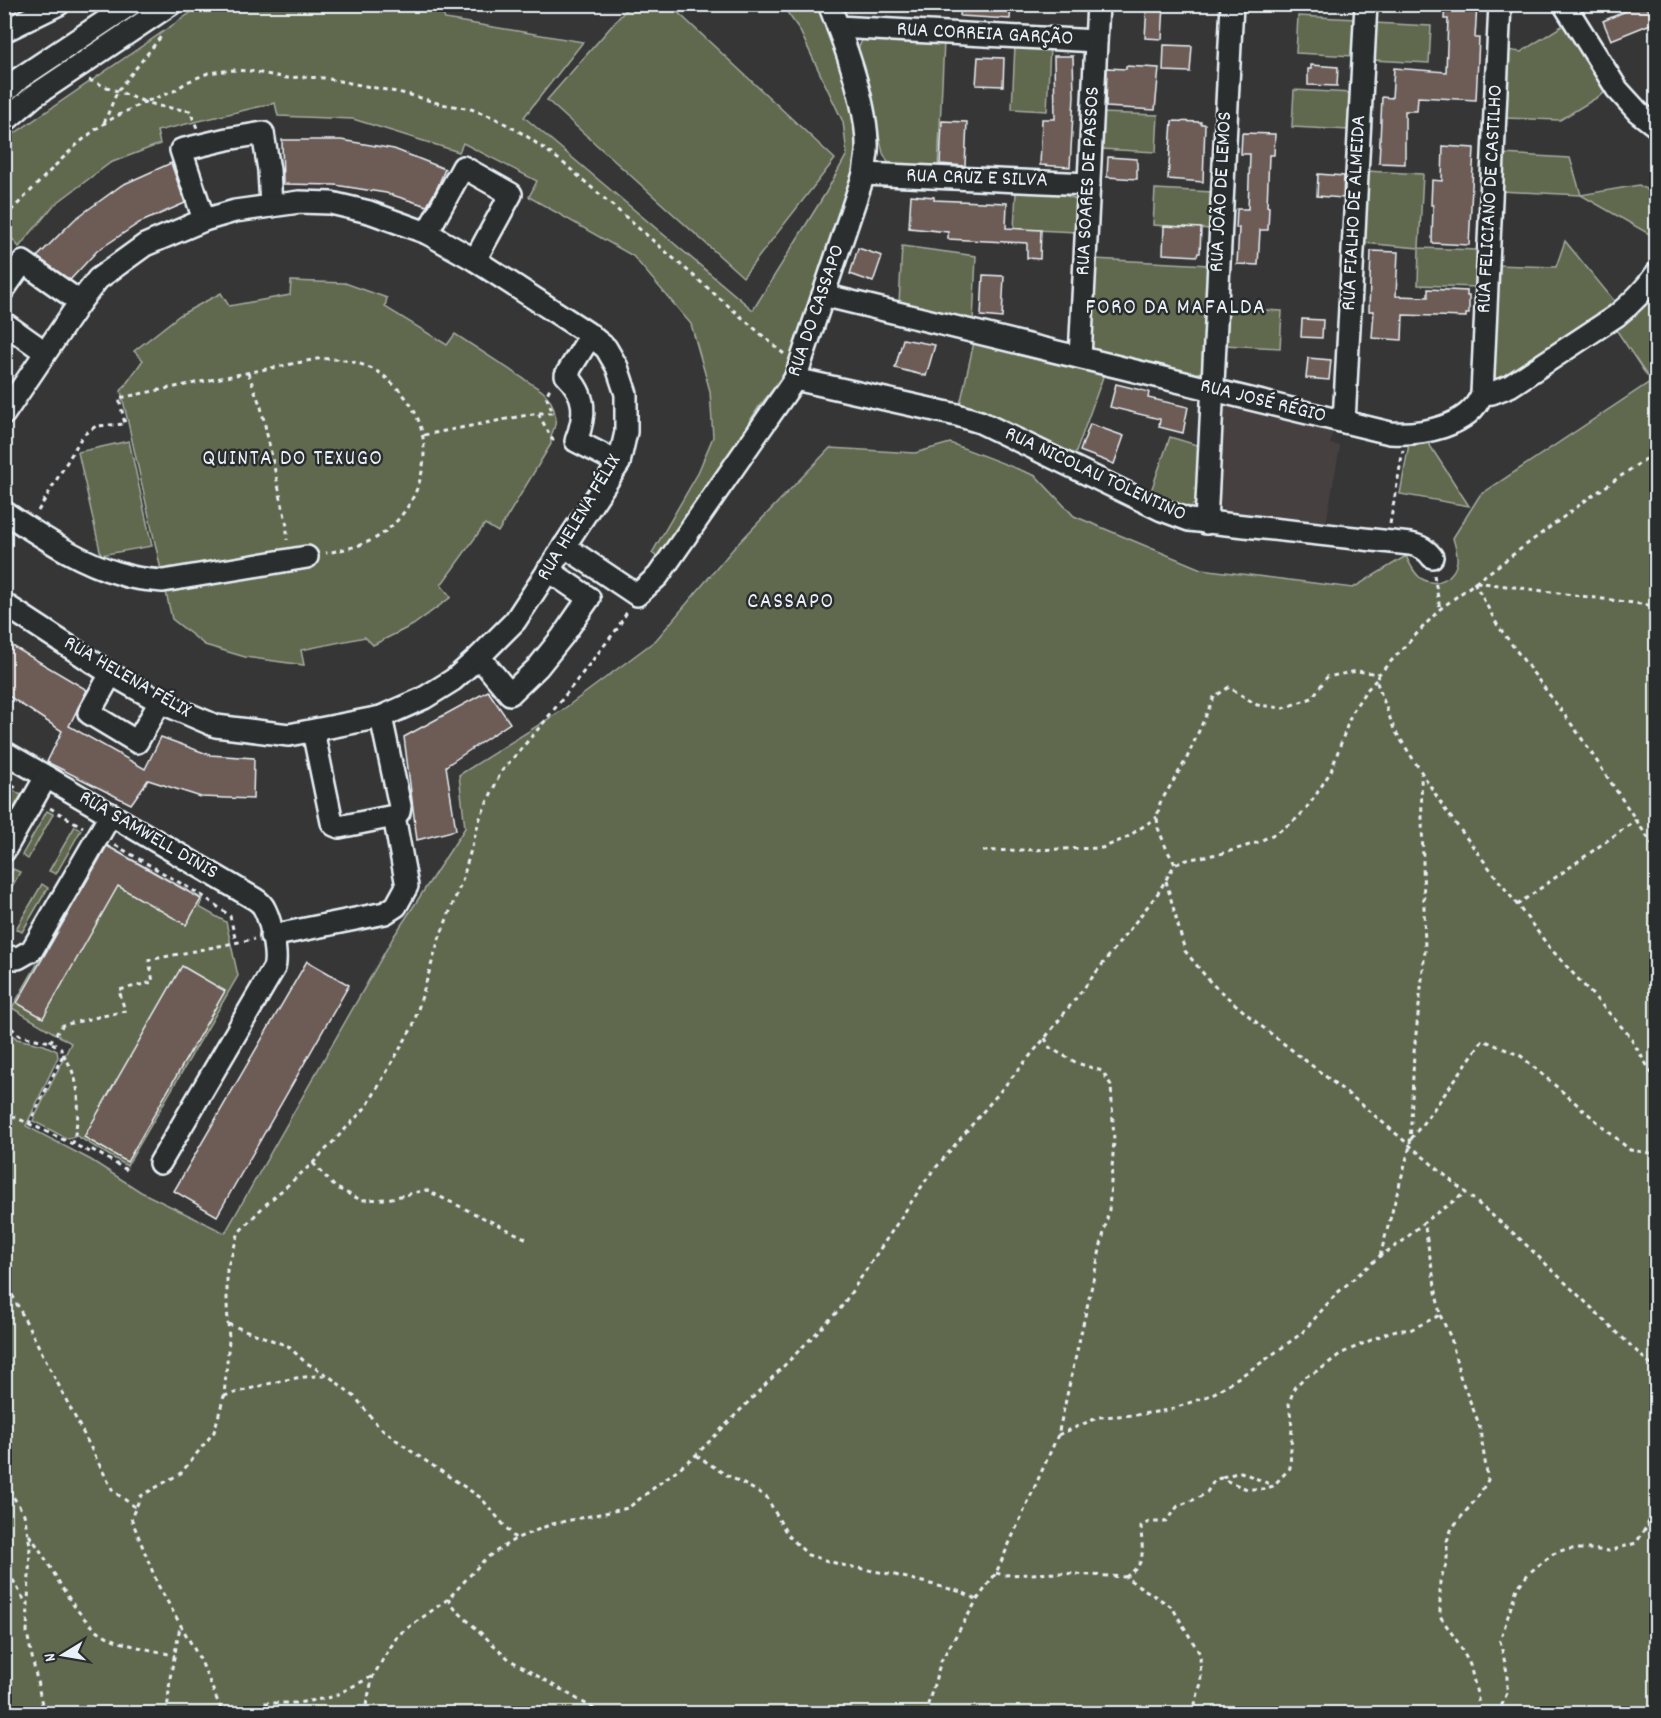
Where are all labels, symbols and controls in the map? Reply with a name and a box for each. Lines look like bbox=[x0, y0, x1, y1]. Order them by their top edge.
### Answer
street label: RUA CORREIA GARÇÃO bbox=[896, 15, 1074, 55]
street label: RUA FELICIANO DE CASTILHO bbox=[1470, 84, 1512, 314]
street label: RUA SOARES DE PASSOS bbox=[1069, 86, 1109, 276]
street label: RUA JOÃO DE LEMOS bbox=[1203, 111, 1241, 273]
street label: RUA FIALHO DE ALMEIDA bbox=[1335, 114, 1375, 312]
street label: RUA CRUZ E SILVA bbox=[906, 162, 1048, 196]
street label: RUA DO CASSAPO bbox=[780, 241, 854, 381]
district label: FORO DA MAFALDA bbox=[1086, 293, 1266, 324]
street label: RUA JOSÉ RÉGIO bbox=[1197, 372, 1329, 432]
street label: RUA NICOLAU TOLENTINO bbox=[999, 420, 1191, 530]
district label: QUINTA DO TEXUGO bbox=[203, 444, 383, 475]
street label: RUA HELENA FÉLIX bbox=[530, 449, 630, 587]
district label: CASSAPO bbox=[747, 587, 835, 618]
street label: RUA HELENA FÉLIX bbox=[58, 629, 196, 727]
street label: RUA SAMWELL DINIS bbox=[73, 784, 223, 888]
north arrow bbox=[33, 1625, 93, 1685]
text: N bbox=[39, 1651, 63, 1663]

